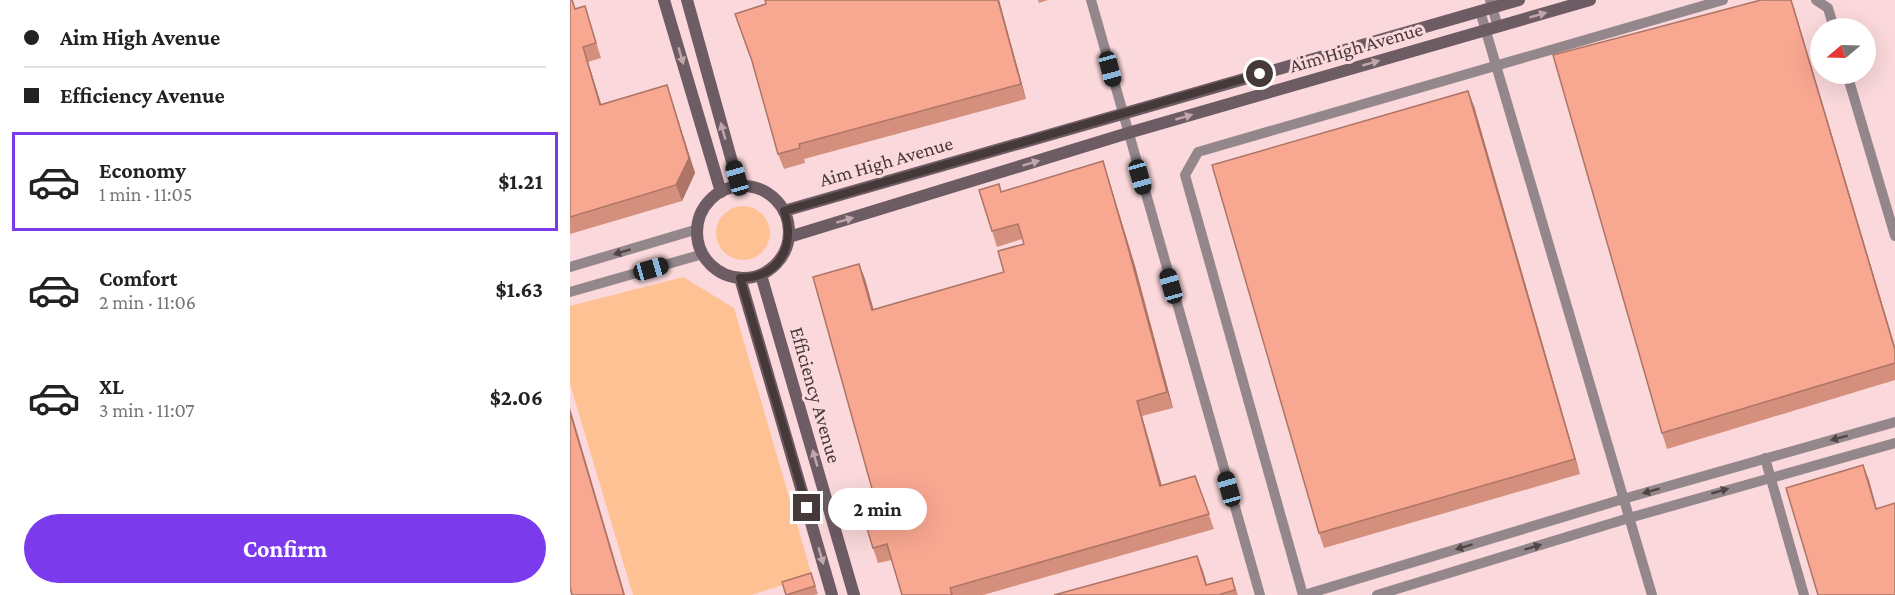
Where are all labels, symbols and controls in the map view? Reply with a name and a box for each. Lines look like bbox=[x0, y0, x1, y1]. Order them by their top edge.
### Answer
one-way arrow bbox=[1529, 10, 1547, 19]
street label: Aim High Avenue bbox=[1287, 17, 1426, 78]
north arrow bbox=[1810, 18, 1876, 84]
map controls bbox=[1810, 18, 1876, 84]
text: Aim High Avenue bbox=[60, 25, 220, 50]
one-way arrow bbox=[677, 47, 686, 65]
car bbox=[1097, 49, 1123, 89]
one-way arrow bbox=[1362, 58, 1380, 68]
route start bbox=[1246, 60, 1273, 87]
text: Efficiency Avenue bbox=[60, 83, 225, 108]
one-way arrow bbox=[1175, 112, 1193, 121]
one-way arrow bbox=[718, 121, 727, 139]
street label: Aim High Avenue bbox=[817, 131, 956, 192]
icon: car bbox=[27, 155, 81, 209]
car bbox=[1126, 157, 1154, 197]
text: Economy bbox=[99, 158, 186, 183]
car bbox=[723, 158, 751, 198]
one-way arrow bbox=[1022, 158, 1040, 167]
text: $1.21 bbox=[498, 169, 543, 194]
text: 1 min · 11:05 bbox=[99, 183, 192, 205]
one-way arrow bbox=[836, 215, 854, 224]
one-way arrow bbox=[613, 248, 631, 257]
car bbox=[631, 255, 671, 283]
icon: car bbox=[27, 263, 81, 317]
text: Comfort bbox=[99, 266, 177, 291]
car bbox=[1157, 266, 1185, 306]
text: $1.63 bbox=[495, 277, 543, 302]
text: 2 min · 11:06 bbox=[99, 291, 196, 313]
street label: Efficiency Avenue bbox=[785, 324, 846, 466]
icon: car bbox=[27, 371, 81, 425]
text: XL bbox=[99, 374, 124, 399]
text: $2.06 bbox=[490, 385, 543, 410]
text: 3 min · 11:07 bbox=[99, 399, 195, 421]
one-way arrow bbox=[1829, 434, 1847, 443]
one-way arrow bbox=[809, 449, 819, 467]
car bbox=[1215, 469, 1243, 509]
one-way arrow bbox=[1711, 486, 1729, 495]
callout: 2 min bbox=[828, 487, 927, 529]
one-way arrow bbox=[1642, 487, 1660, 496]
route end bbox=[793, 494, 820, 521]
text: 2 min bbox=[853, 498, 902, 520]
button: Confirm bbox=[24, 514, 546, 583]
one-way arrow bbox=[1524, 542, 1542, 551]
one-way arrow bbox=[1455, 543, 1473, 552]
one-way arrow bbox=[816, 547, 826, 565]

